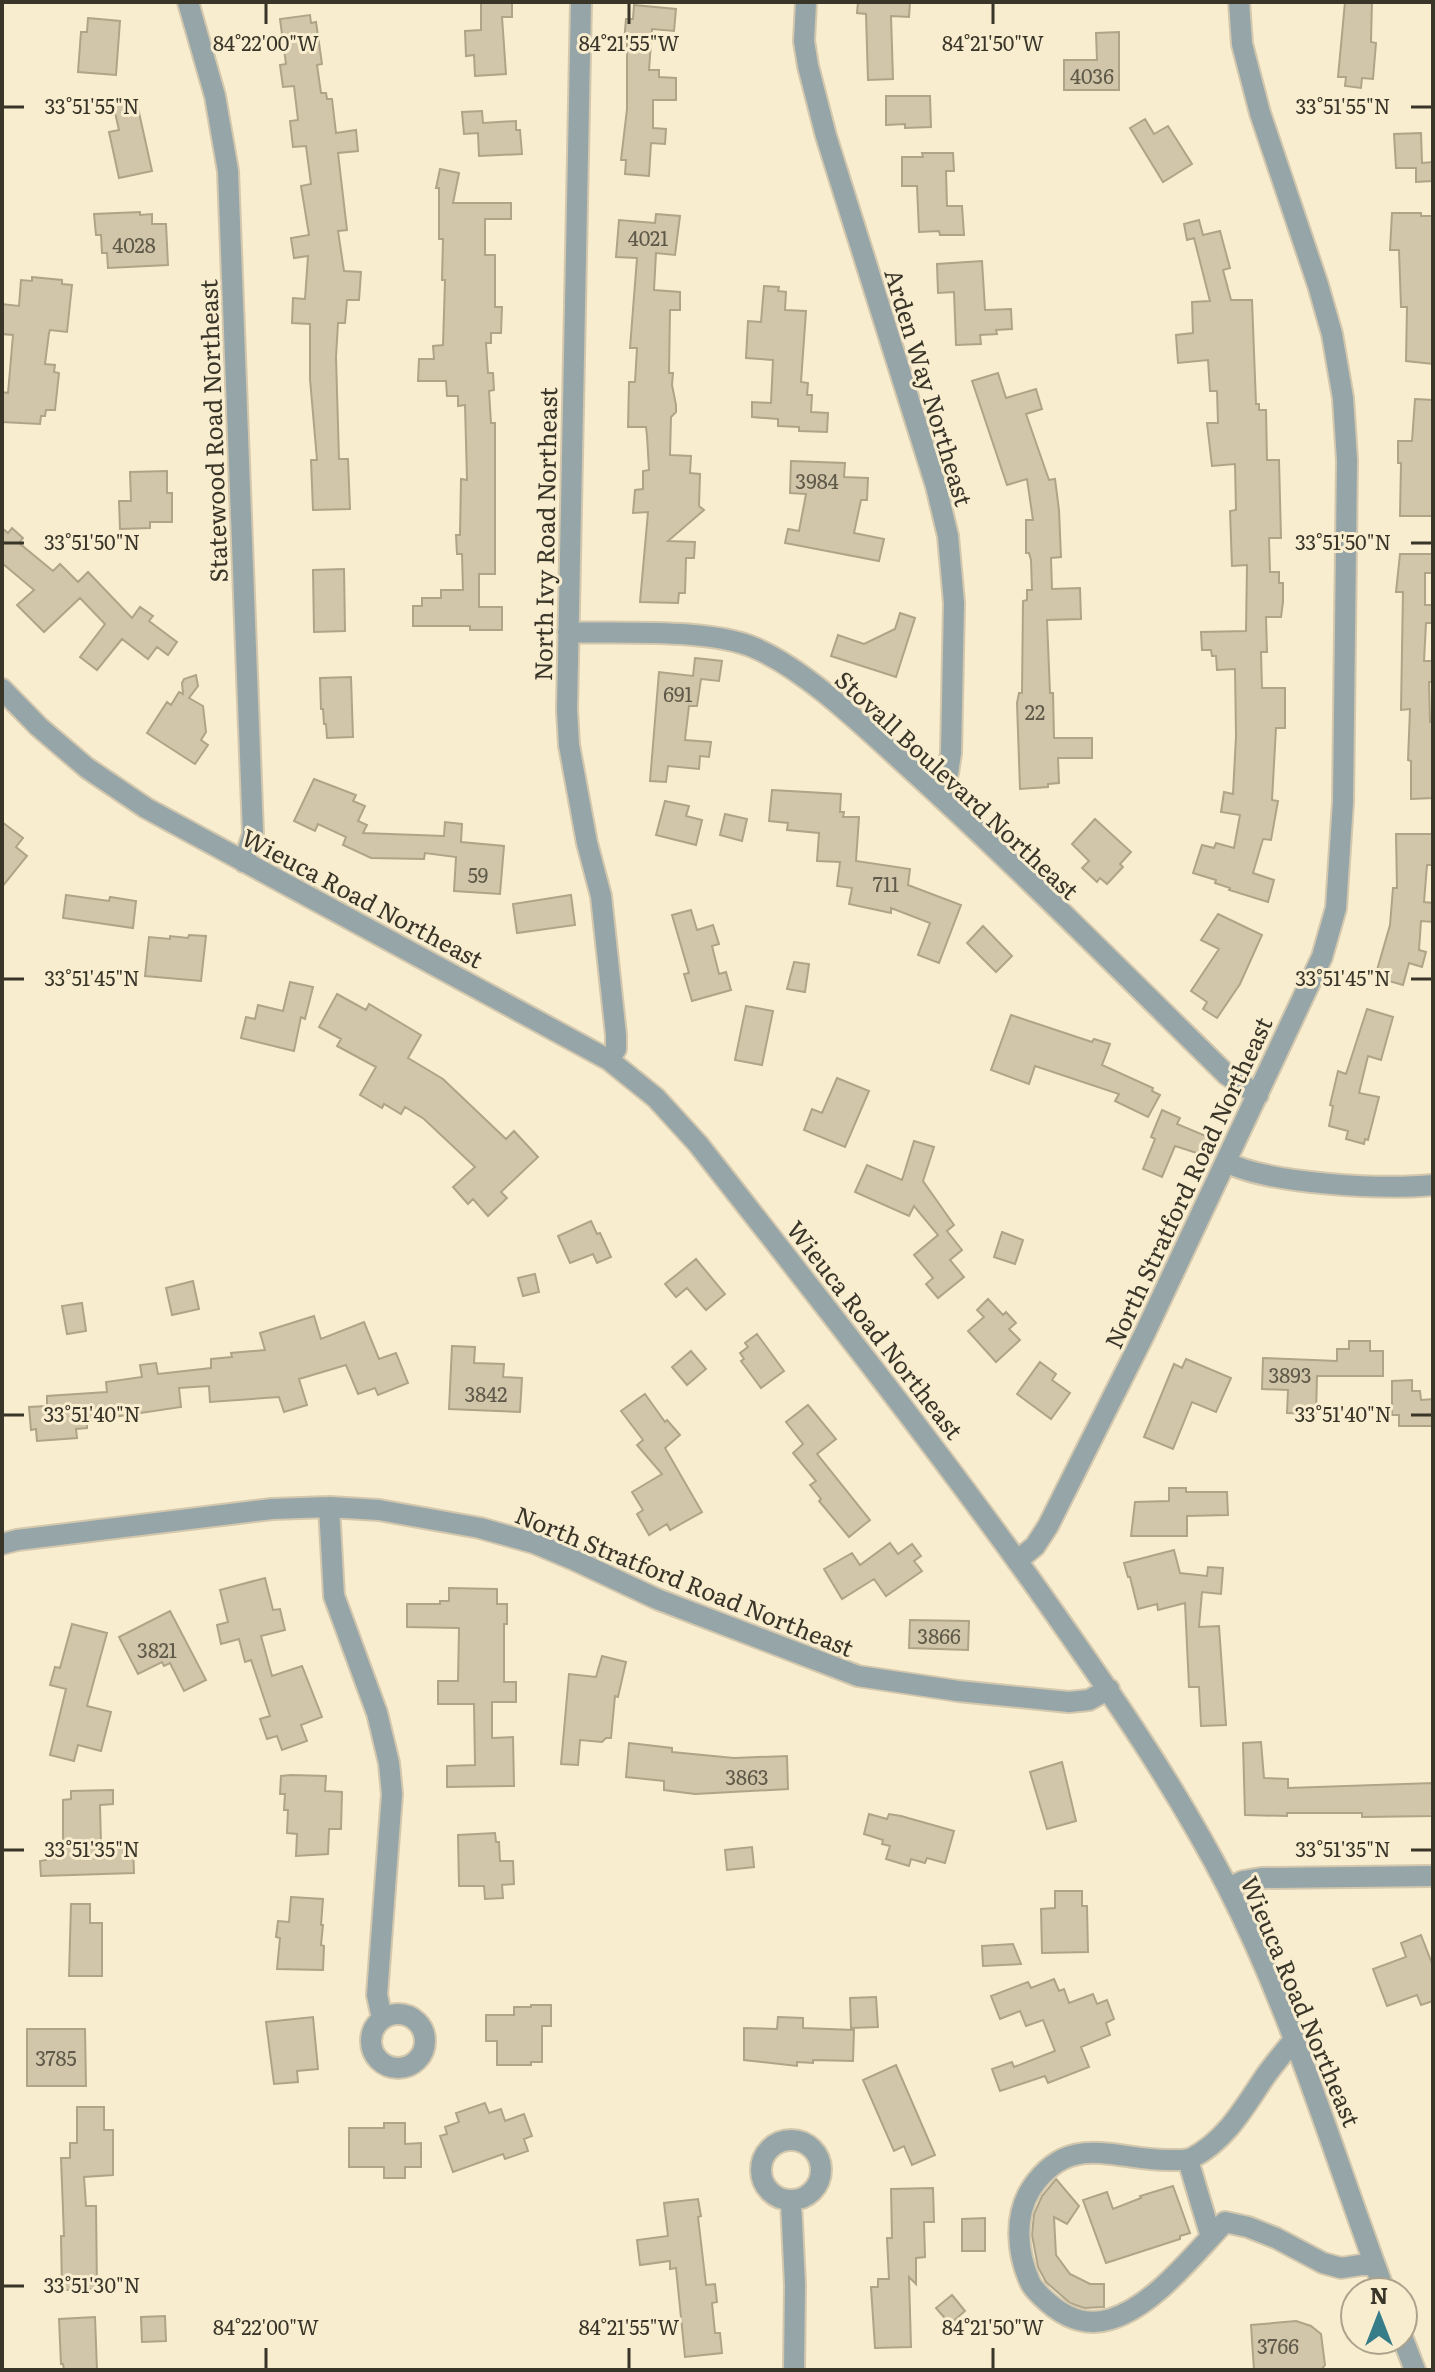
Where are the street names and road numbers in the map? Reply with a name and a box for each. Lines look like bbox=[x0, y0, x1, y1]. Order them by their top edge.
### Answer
street label: Arden Way Northeast bbox=[877, 264, 983, 510]
street label: Statewood Road Northeast bbox=[189, 278, 235, 583]
street label: North Ivy Road Northeast bbox=[524, 386, 564, 681]
street label: Stovall Boulevard Northeast bbox=[828, 661, 1088, 907]
street label: Wieuca Road Northeast bbox=[236, 818, 490, 976]
street label: North Stratford Road Northeast bbox=[1095, 1010, 1280, 1354]
street label: Wieuca Road Northeast bbox=[779, 1212, 973, 1446]
street label: North Stratford Road Northeast bbox=[510, 1496, 860, 1664]
street label: Wieuca Road Northeast bbox=[1233, 1870, 1371, 2132]

